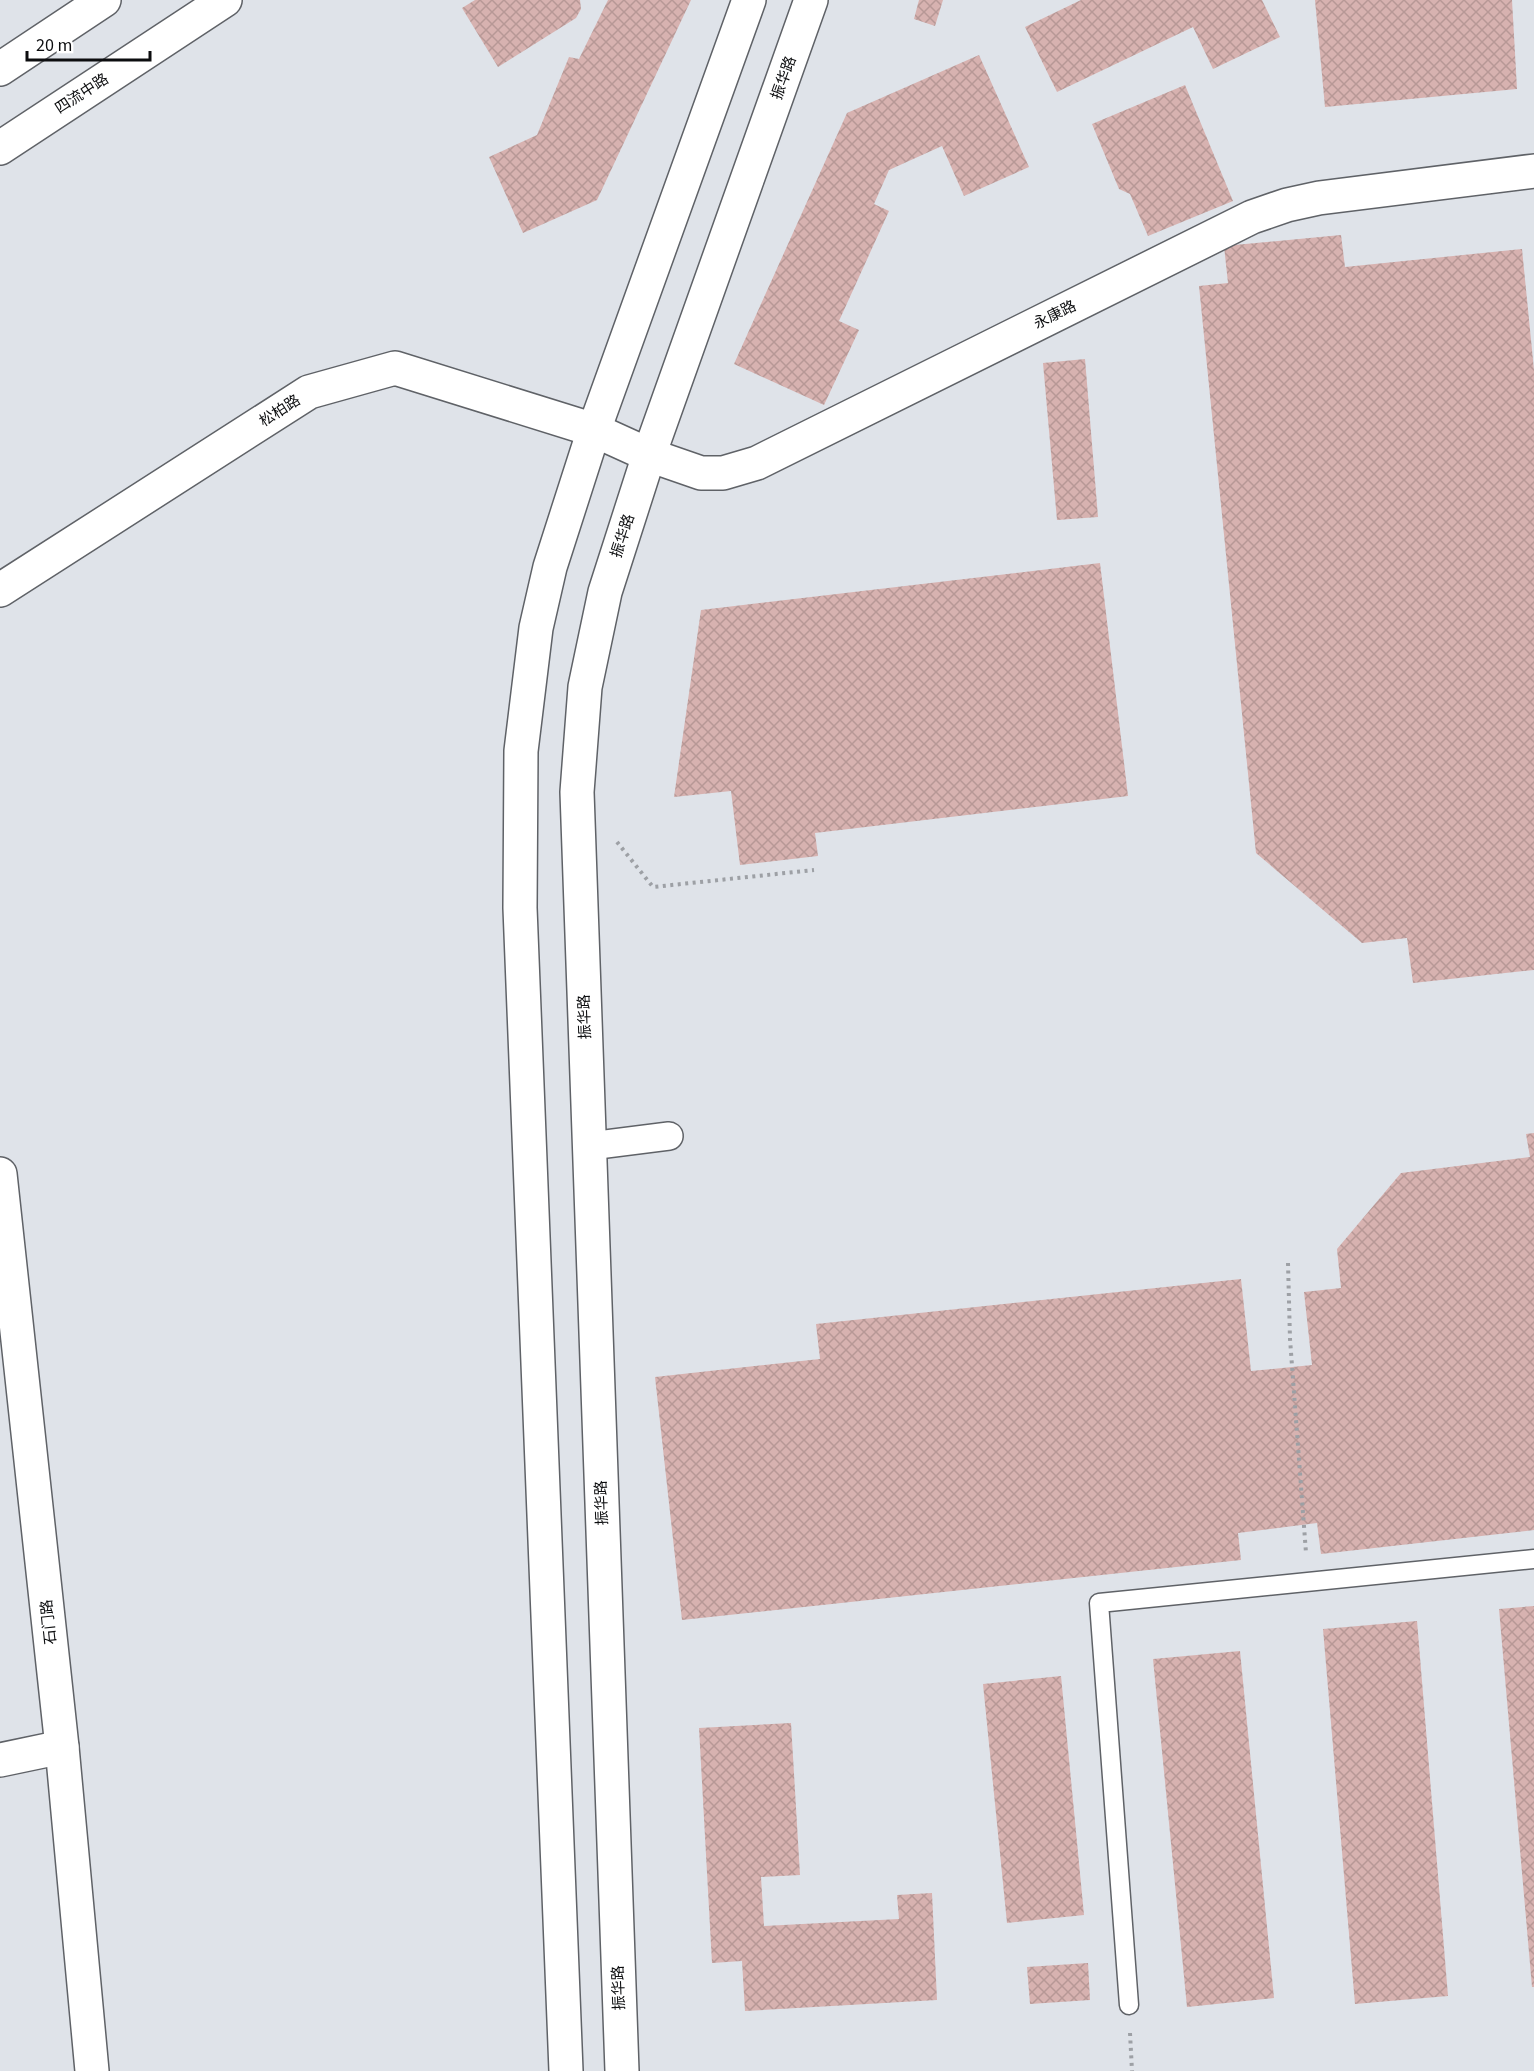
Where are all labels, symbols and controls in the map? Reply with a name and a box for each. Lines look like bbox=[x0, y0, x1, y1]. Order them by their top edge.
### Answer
scale bar bbox=[27, 24, 150, 62]
text: 20 m bbox=[36, 33, 72, 58]
street label: 振华路 bbox=[766, 53, 802, 103]
street label: 四流中路 bbox=[51, 69, 113, 119]
street label: 永康路 bbox=[1030, 296, 1080, 334]
street label: 松柏路 bbox=[255, 390, 305, 432]
street label: 振华路 bbox=[606, 511, 640, 561]
street label: 振华路 bbox=[574, 994, 596, 1040]
street label: 振华路 bbox=[591, 1480, 613, 1526]
street label: 石门路 bbox=[36, 1599, 62, 1645]
street label: 振华路 bbox=[608, 1965, 630, 2011]

